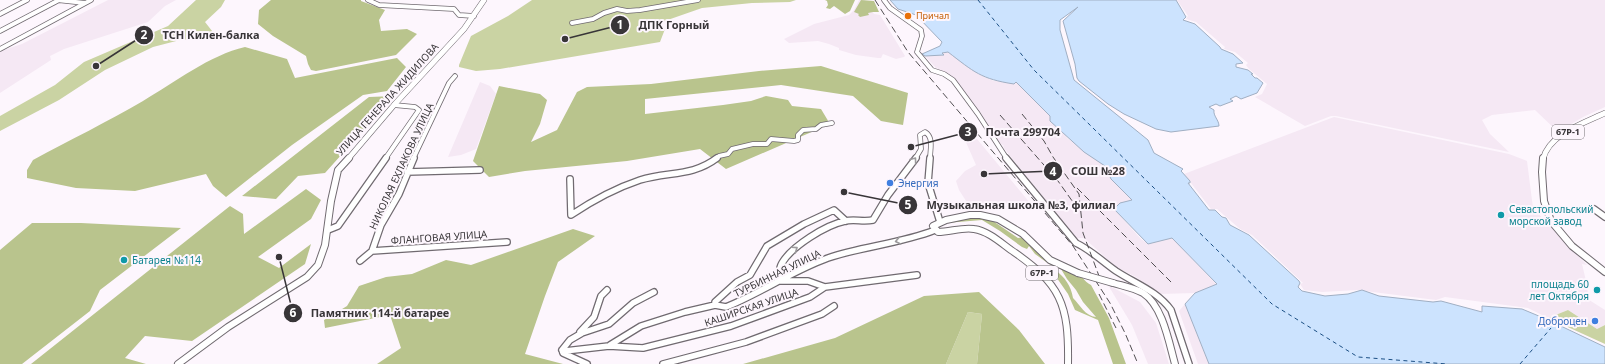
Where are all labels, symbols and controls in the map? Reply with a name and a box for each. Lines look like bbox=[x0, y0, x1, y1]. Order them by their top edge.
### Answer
place label: Причал bbox=[916, 9, 949, 22]
marker: Причал bbox=[903, 11, 913, 21]
callout: ДПК Горный bbox=[610, 13, 717, 36]
text: 1 bbox=[617, 16, 623, 33]
text: ДПК Горный bbox=[639, 17, 710, 32]
callout: ТСН Килен-балка bbox=[134, 24, 267, 47]
text: 2 bbox=[141, 26, 148, 43]
text: ТСН Килен-балка bbox=[163, 27, 260, 42]
street label: УЛИЦА ГЕНЕРАЛА ЖИДИЛОВА bbox=[333, 39, 442, 158]
street label: НИКОЛАЯ ЕХЛАКОВА УЛИЦА bbox=[365, 100, 437, 232]
callout: Почта 299704 bbox=[958, 120, 1068, 143]
text: 3 bbox=[965, 123, 972, 140]
text: Почта 299704 bbox=[986, 124, 1061, 139]
road number: 67Р-1 bbox=[1552, 125, 1584, 139]
one-way arrow bbox=[909, 158, 916, 165]
callout: СОШ №28 bbox=[1043, 160, 1133, 183]
text: 4 bbox=[1050, 163, 1057, 180]
text: СОШ №28 bbox=[1071, 163, 1125, 178]
place label: Энергия bbox=[898, 176, 939, 190]
marker: Энергия bbox=[885, 178, 895, 188]
callout: Музыкальная школа №3, филиал bbox=[898, 194, 1123, 217]
text: 5 bbox=[905, 196, 912, 213]
text: Музыкальная школа №3, филиал bbox=[926, 197, 1116, 212]
place label: Севастопольский морской завод bbox=[1509, 202, 1594, 228]
marker: Севастопольский морской завод bbox=[1496, 210, 1506, 220]
street label: ФЛАНГОВАЯ УЛИЦА bbox=[390, 227, 488, 247]
one-way arrow bbox=[895, 237, 901, 245]
street label: ТУРБИННАЯ УЛИЦА bbox=[731, 246, 823, 300]
one-way arrow bbox=[791, 246, 798, 253]
place label: Батарея №114 bbox=[132, 253, 201, 267]
marker: Батарея №114 bbox=[119, 255, 129, 265]
road number: 67Р-1 bbox=[1026, 266, 1058, 280]
place label: площадь 60 лет Октября bbox=[1529, 277, 1589, 303]
street label: КАШИРСКАЯ УЛИЦА bbox=[702, 284, 800, 330]
marker: площадь 60 лет Октября bbox=[1592, 285, 1602, 295]
callout: Памятник 114-й батарее bbox=[283, 301, 458, 324]
text: 6 bbox=[290, 304, 297, 321]
text: Памятник 114-й батарее bbox=[311, 305, 449, 320]
place label: Доброцен bbox=[1538, 314, 1587, 328]
marker: Доброцен bbox=[1590, 316, 1600, 326]

